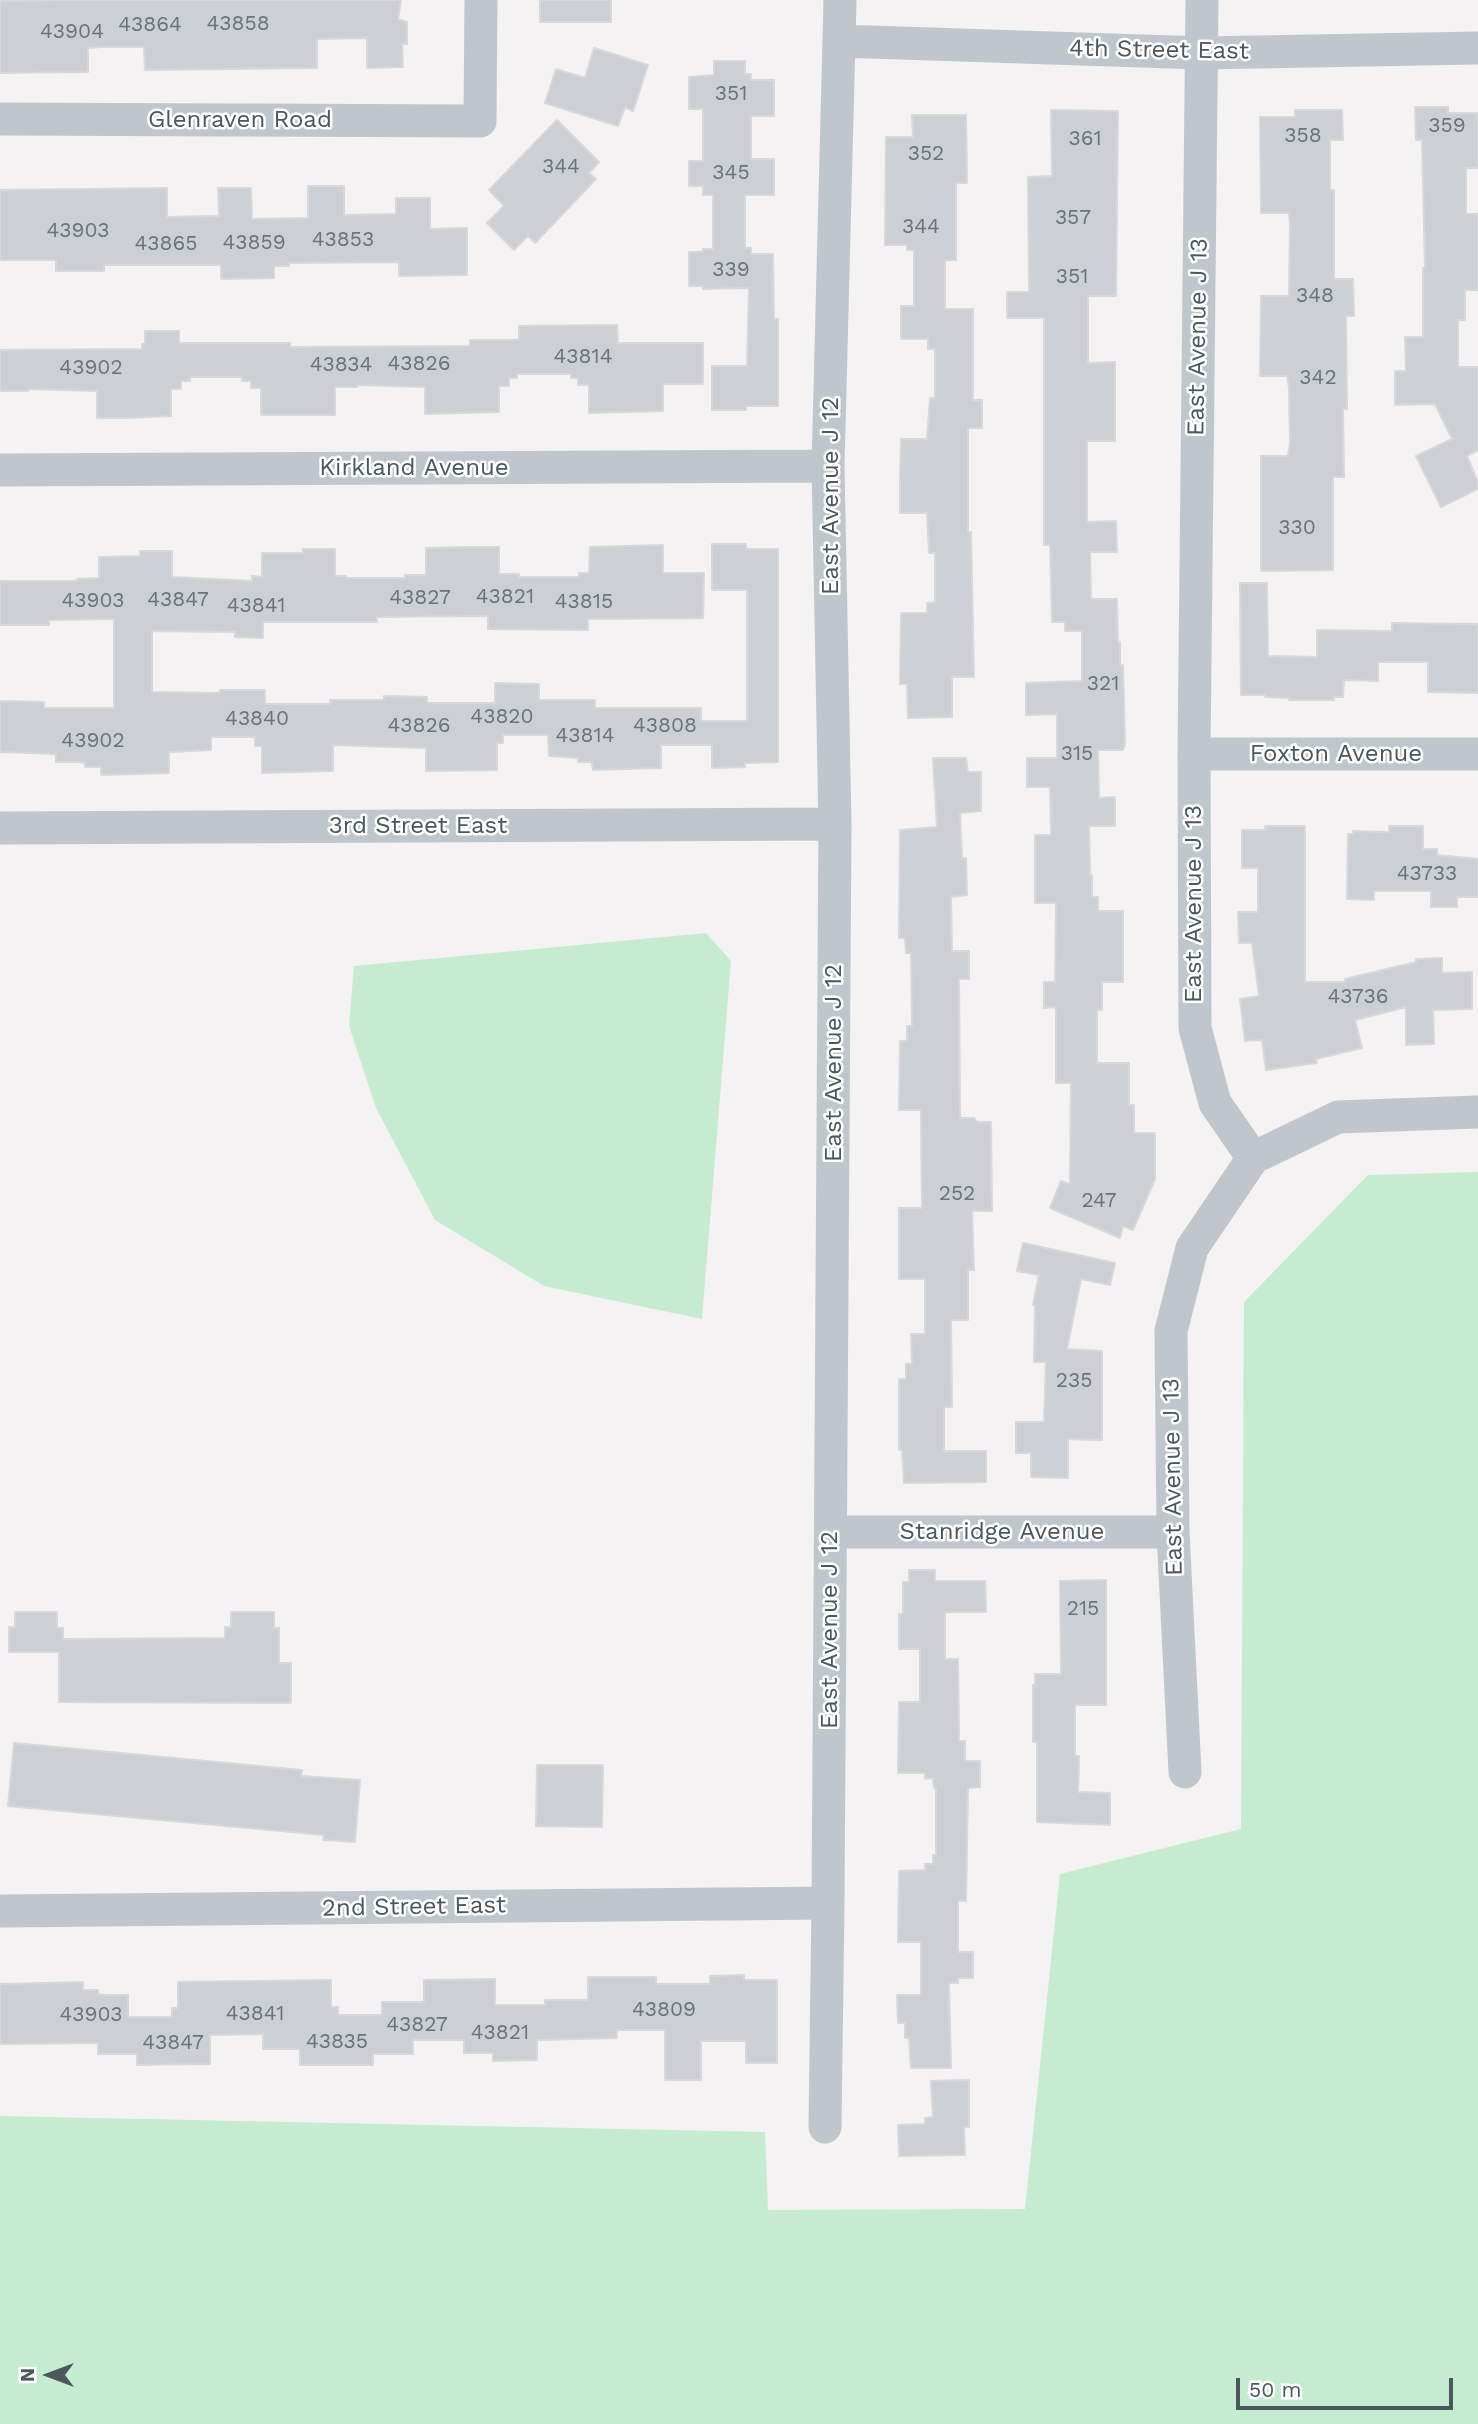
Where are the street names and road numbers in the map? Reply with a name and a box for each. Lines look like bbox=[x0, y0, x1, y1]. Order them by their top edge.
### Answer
street label: 4th Street East bbox=[1069, 34, 1249, 66]
street label: Glenraven Road bbox=[148, 106, 332, 134]
street label: East Avenue J 13 bbox=[1182, 238, 1214, 436]
street label: East Avenue J 12 bbox=[817, 397, 845, 595]
street label: Kirkland Avenue bbox=[319, 454, 509, 482]
street label: Foxton Avenue bbox=[1250, 740, 1422, 768]
street label: East Avenue J 13 bbox=[1180, 805, 1208, 1003]
street label: 3rd Street East bbox=[329, 812, 507, 840]
street label: East Avenue J 12 bbox=[820, 964, 848, 1162]
street label: East Avenue J 13 bbox=[1157, 1378, 1189, 1576]
street label: Stanridge Avenue bbox=[900, 1518, 1104, 1546]
street label: East Avenue J 12 bbox=[816, 1531, 844, 1729]
street label: 2nd Street East bbox=[322, 1891, 506, 1923]

